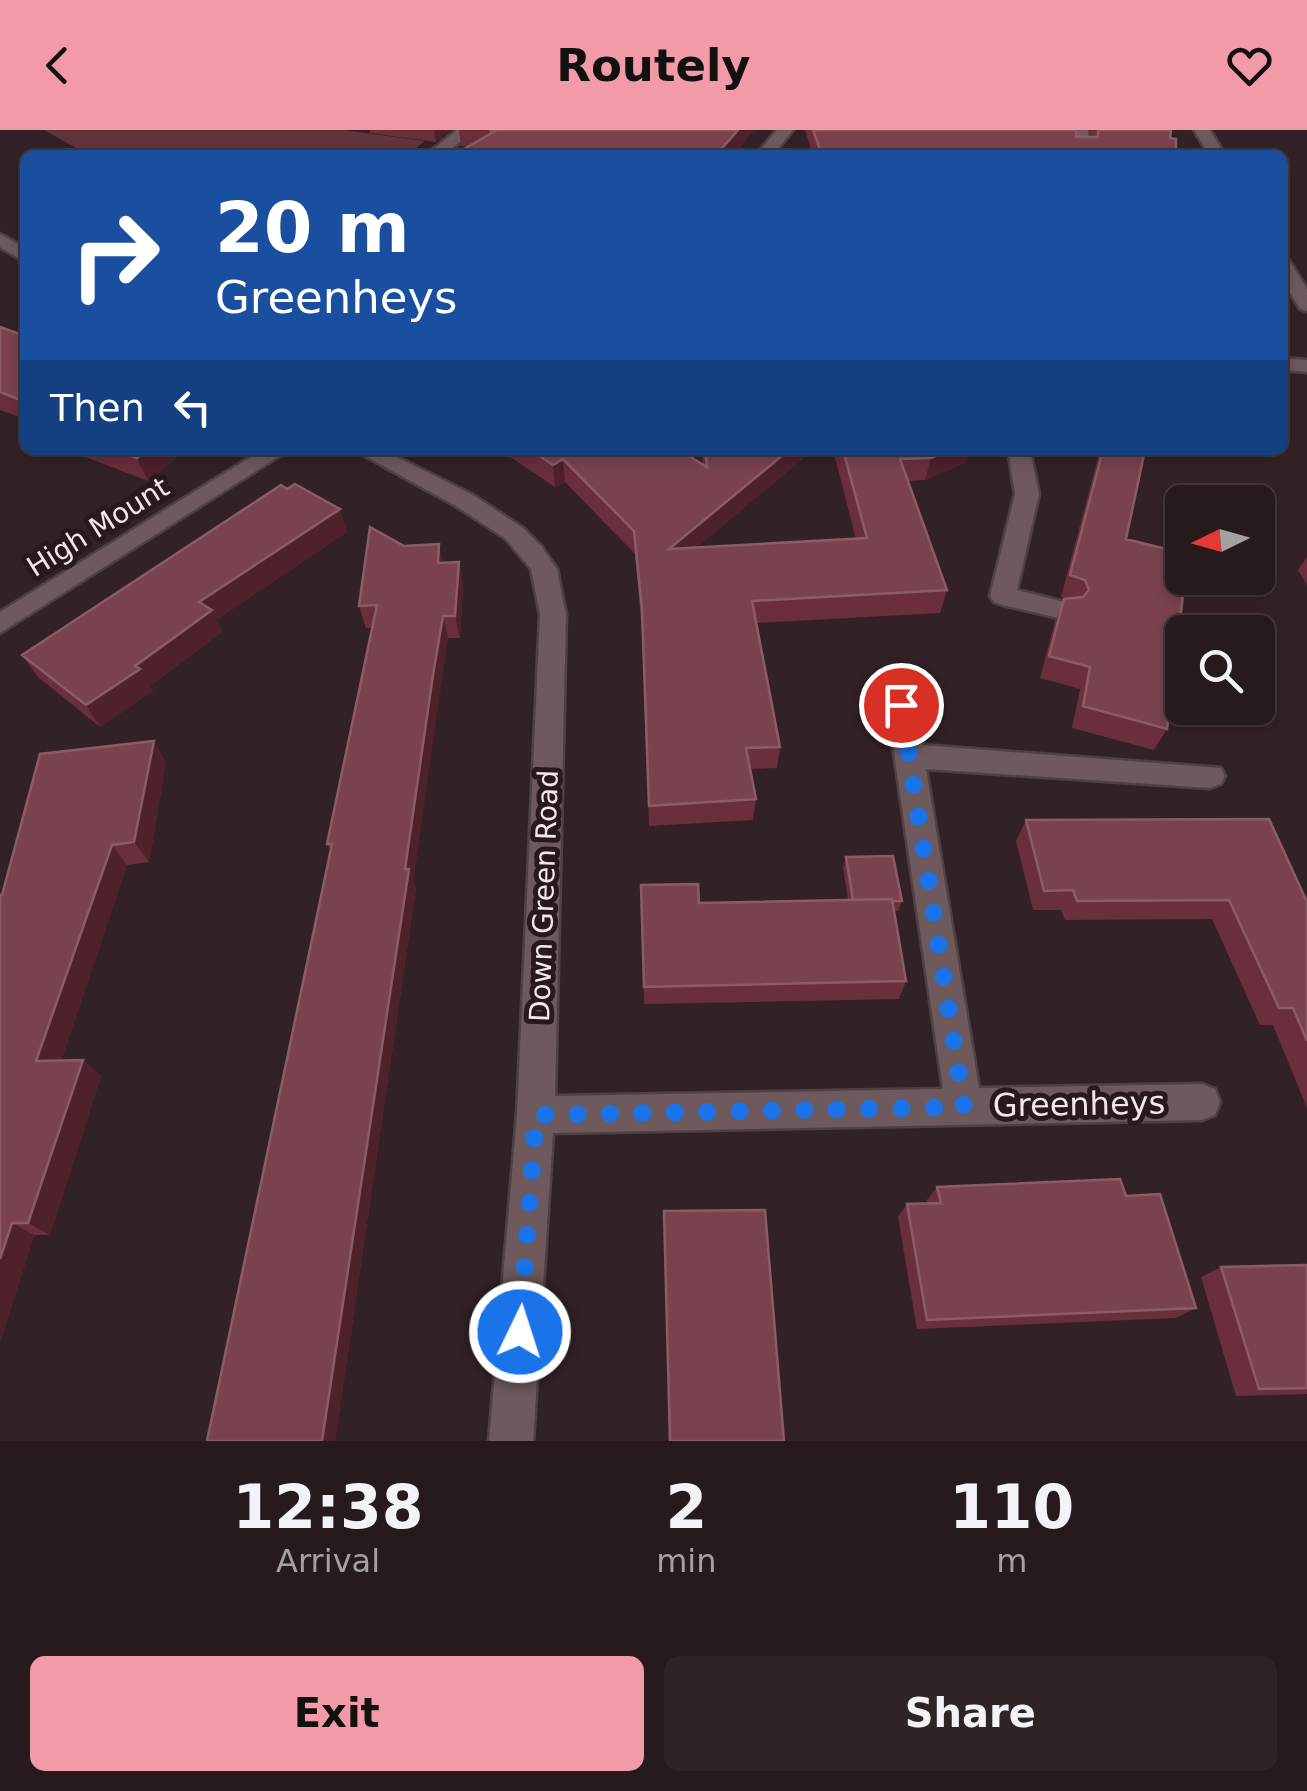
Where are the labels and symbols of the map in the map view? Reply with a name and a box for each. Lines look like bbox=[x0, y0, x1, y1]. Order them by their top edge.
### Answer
street label: High Mount bbox=[21, 470, 175, 584]
north arrow bbox=[1165, 485, 1275, 595]
pin bbox=[859, 663, 944, 748]
street label: Down Green Road bbox=[523, 769, 565, 1023]
street label: Greenheys bbox=[992, 1083, 1166, 1125]
position arrow bbox=[468, 1280, 572, 1384]

